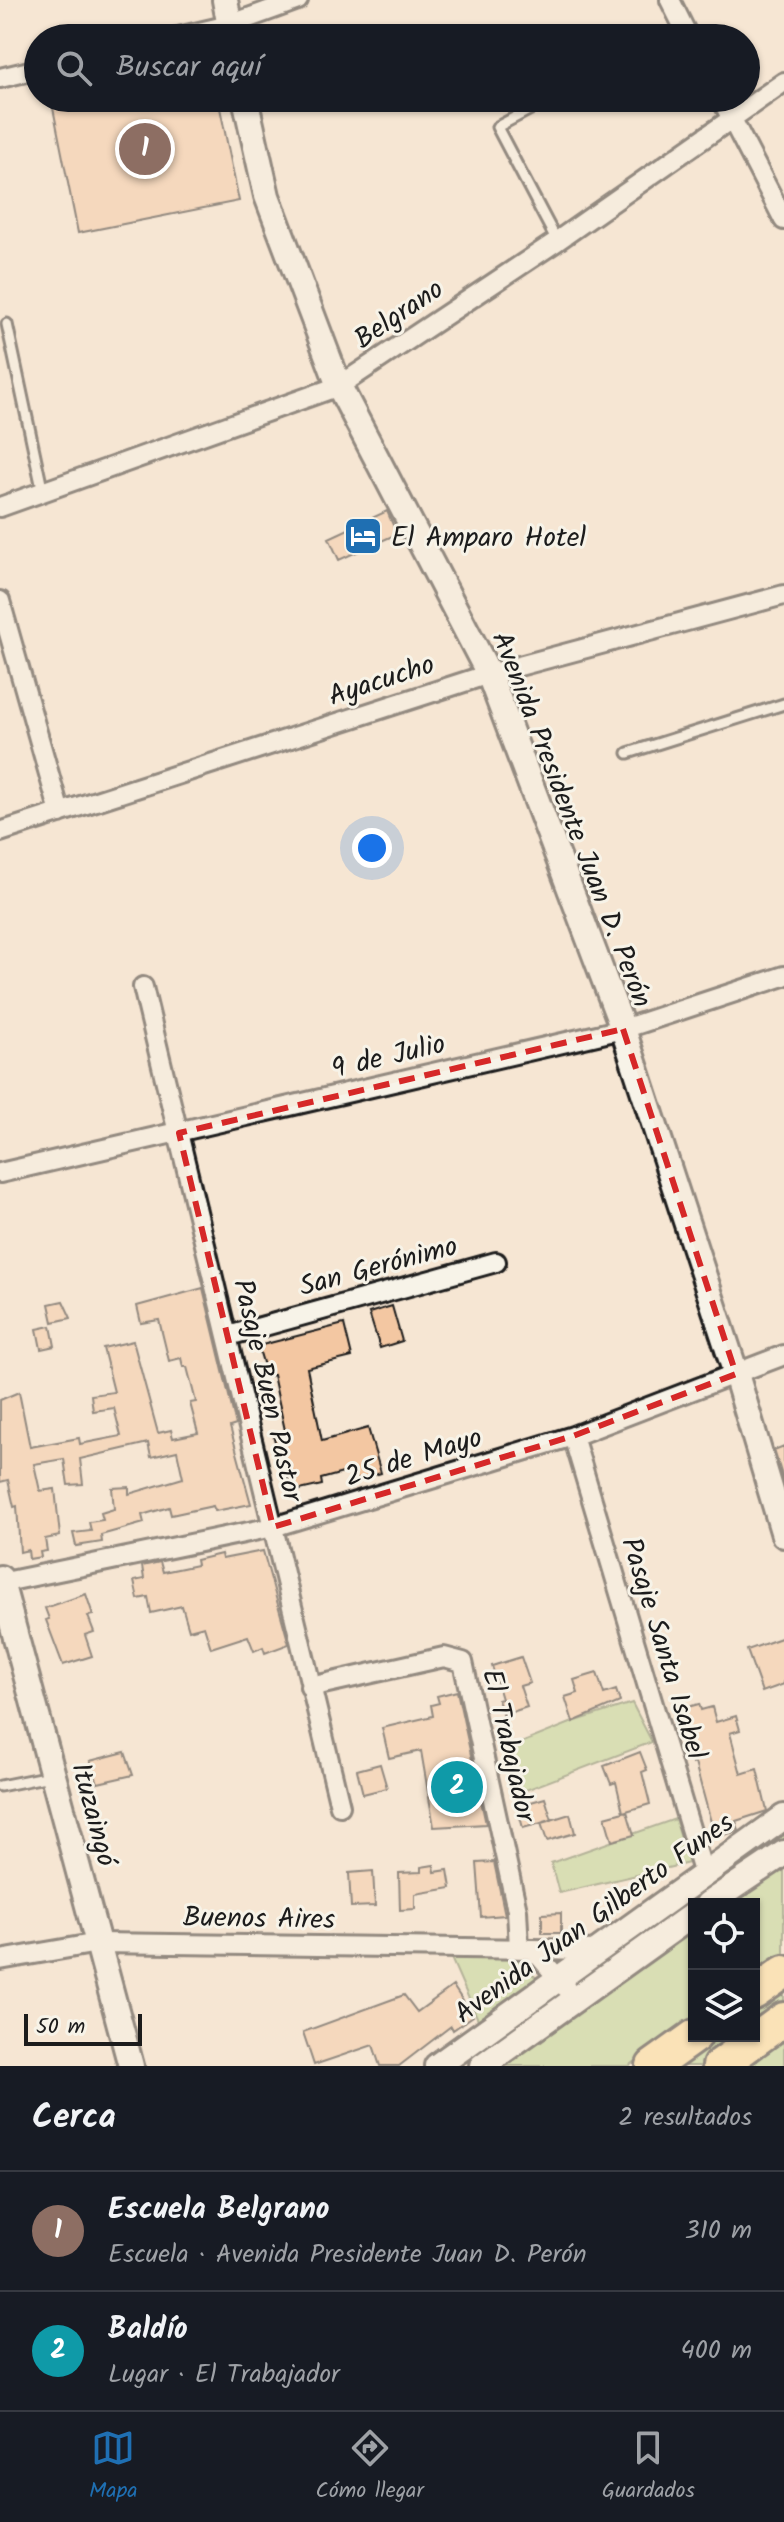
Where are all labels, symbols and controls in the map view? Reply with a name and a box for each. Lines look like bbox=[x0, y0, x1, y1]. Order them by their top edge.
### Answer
search box bbox=[24, 24, 760, 112]
text: Buscar aquí bbox=[116, 44, 262, 92]
icon: search bbox=[52, 46, 96, 90]
pin: 1 bbox=[119, 119, 171, 179]
street label: Belgrano bbox=[345, 268, 454, 362]
hotel icon: El Amparo Hotel bbox=[342, 515, 384, 557]
place label: El Amparo Hotel bbox=[391, 516, 586, 561]
street label: Avenida Presidente Juan D. Perón bbox=[478, 625, 663, 1015]
street label: Ayacucho bbox=[323, 643, 441, 720]
your location bbox=[352, 828, 392, 868]
street label: 9 de Julio bbox=[327, 1023, 450, 1092]
street label: San Gerónimo bbox=[294, 1225, 463, 1310]
street label: Pasaje Buen Pastor bbox=[219, 1275, 314, 1508]
street label: 25 de Mayo bbox=[340, 1416, 488, 1501]
street label: Pasaje Santa Isabel bbox=[607, 1532, 718, 1766]
street label: El Trabajador bbox=[468, 1665, 547, 1828]
pin: 2 bbox=[431, 1757, 483, 1817]
street label: Ituzaingó bbox=[57, 1758, 128, 1873]
street label: Avenida Juan Gilberto Funes bbox=[445, 1802, 744, 2036]
street label: Buenos Aires bbox=[182, 1896, 335, 1943]
map controls bbox=[688, 1898, 760, 2042]
button: locate bbox=[688, 1898, 760, 1970]
button: layers bbox=[688, 1970, 760, 2042]
scale bar bbox=[24, 2010, 142, 2046]
text: 50 m bbox=[36, 2010, 85, 2045]
text: Cerca bbox=[32, 2091, 116, 2145]
text: 2 resultados bbox=[618, 2097, 752, 2139]
text: Escuela Belgrano bbox=[108, 2186, 330, 2234]
text: 1 bbox=[54, 2210, 62, 2252]
text: 310 m bbox=[685, 2210, 752, 2252]
text: Escuela · Avenida Presidente Juan D. Perón bbox=[108, 2234, 587, 2276]
text: Baldío bbox=[108, 2306, 188, 2354]
text: 2 bbox=[50, 2330, 66, 2372]
text: 400 m bbox=[681, 2330, 752, 2372]
text: Lugar · El Trabajador bbox=[108, 2354, 340, 2396]
tab: Mapa bbox=[89, 2426, 138, 2509]
tab: Cómo llegar bbox=[316, 2426, 424, 2509]
tab: Guardados bbox=[602, 2426, 695, 2509]

